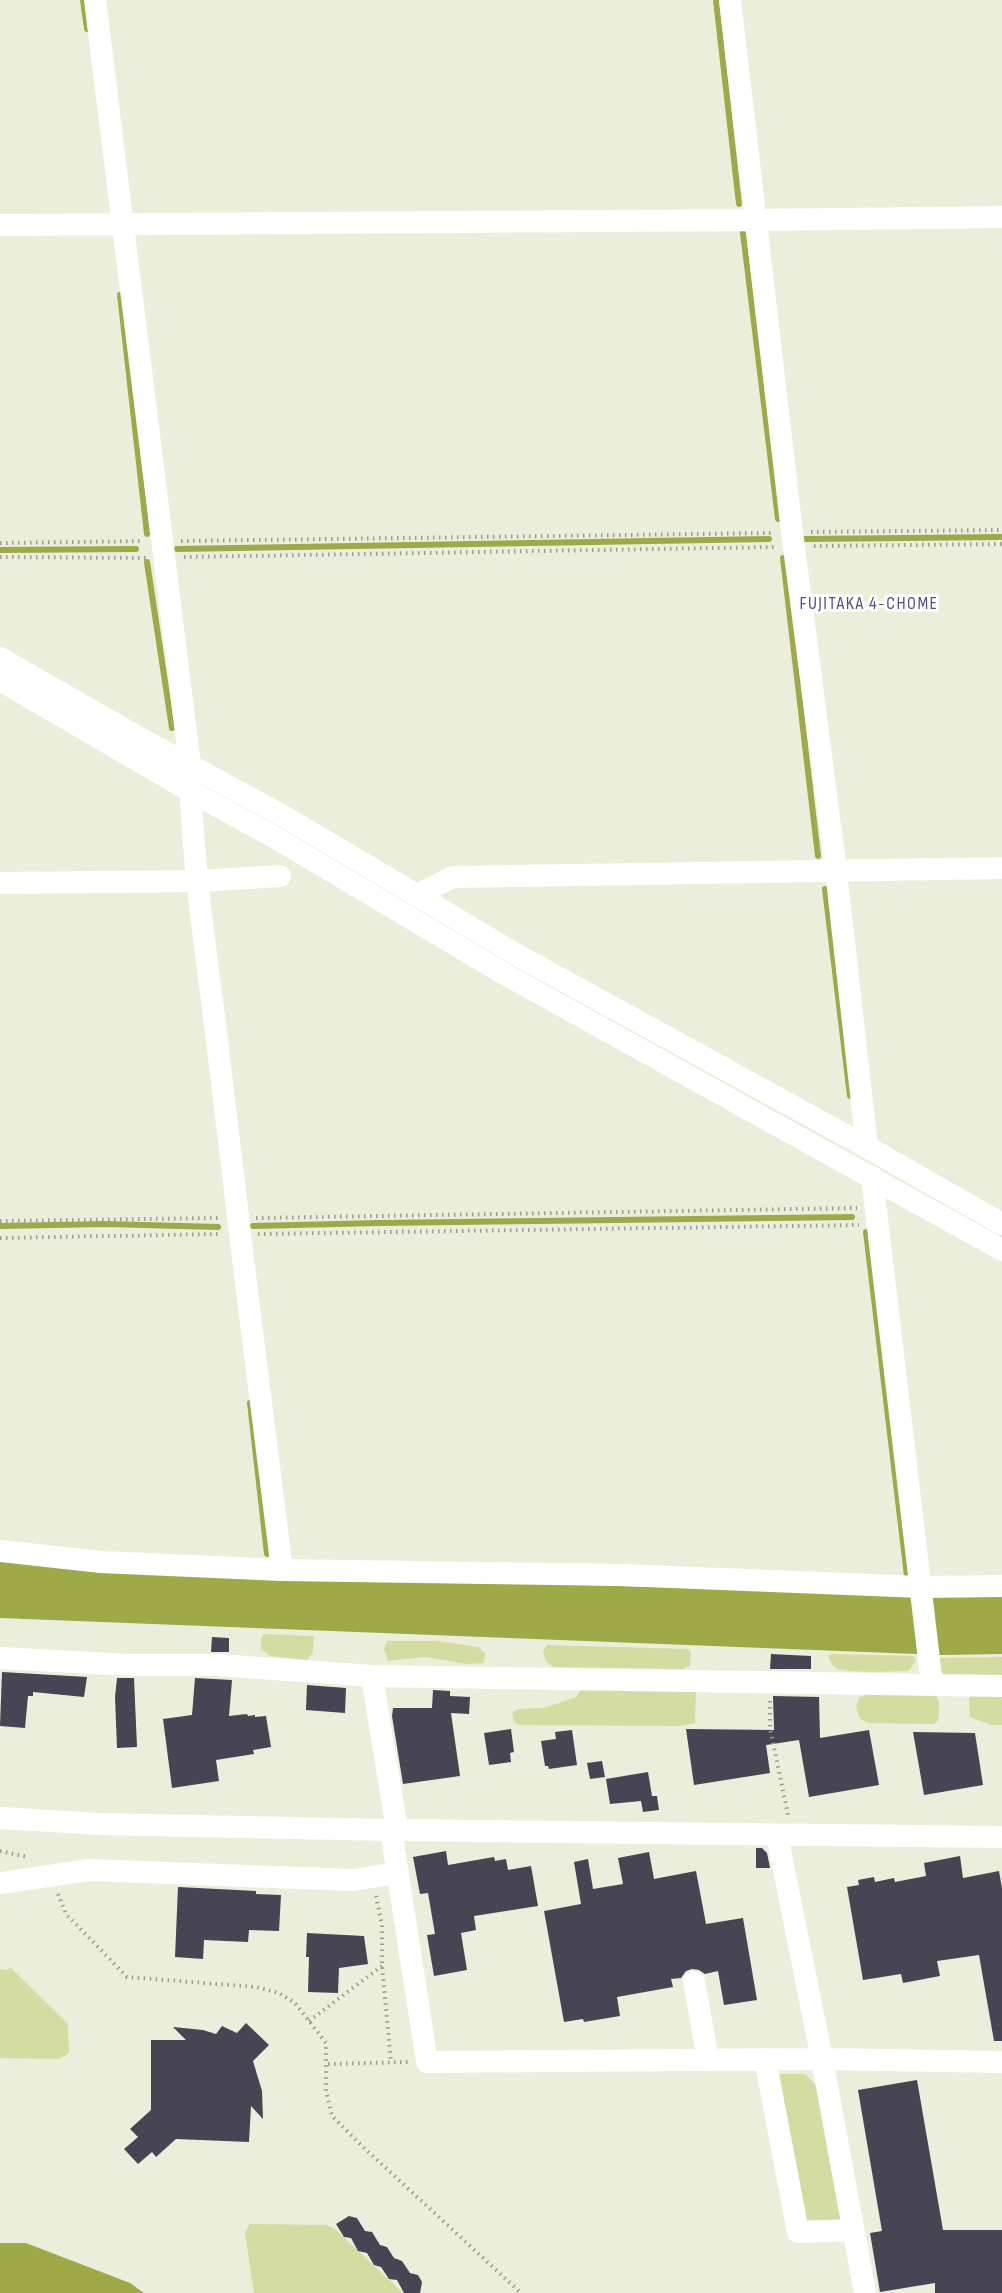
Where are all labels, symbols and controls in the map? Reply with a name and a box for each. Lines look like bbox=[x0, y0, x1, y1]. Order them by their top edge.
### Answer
district label: FUJITAKA 4-CHOME bbox=[799, 593, 939, 615]

